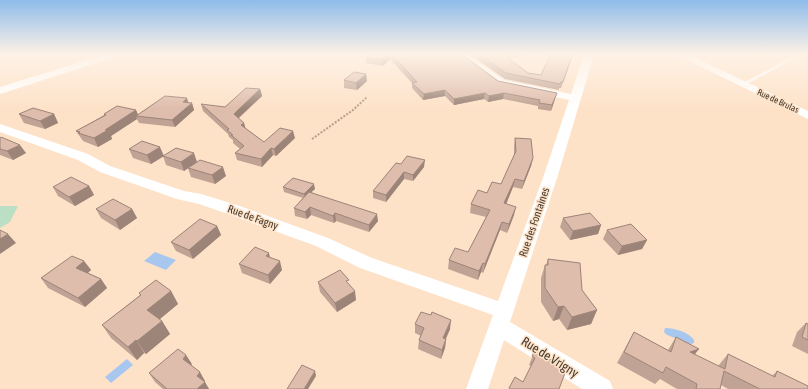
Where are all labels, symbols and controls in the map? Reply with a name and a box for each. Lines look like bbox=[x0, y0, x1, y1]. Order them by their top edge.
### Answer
street label: Rue de Brulas bbox=[756, 87, 800, 115]
street label: Rue des Fontaines bbox=[516, 186, 552, 258]
street label: Rue de Fagny bbox=[226, 202, 280, 232]
street label: Rue de Vrigny bbox=[519, 333, 582, 381]

